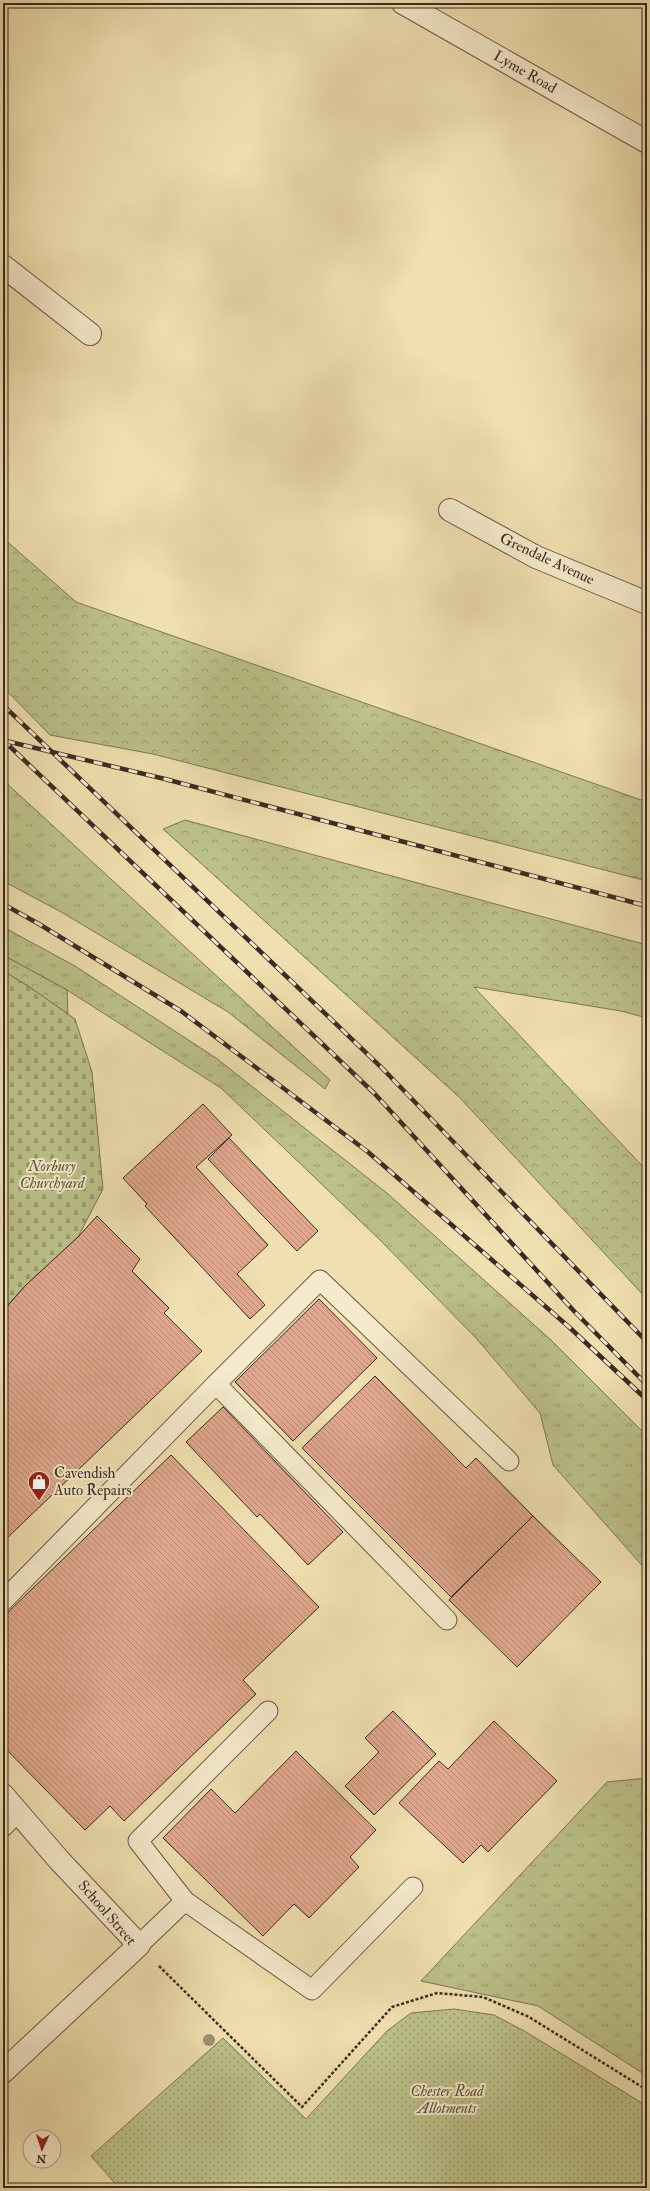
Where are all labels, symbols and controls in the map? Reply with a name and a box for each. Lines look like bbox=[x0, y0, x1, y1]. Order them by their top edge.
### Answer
street label: Lyme Road bbox=[490, 46, 560, 98]
street label: Grendale Avenue bbox=[497, 529, 597, 589]
park label: Norbury Churchyard bbox=[20, 1157, 86, 1193]
place label: Cavendish Auto Repairs bbox=[53, 1464, 132, 1501]
shop icon: Cavendish Auto Repairs bbox=[26, 1469, 52, 1502]
street label: School Street bbox=[74, 1877, 140, 1949]
park label: Chester Road Allotments bbox=[410, 2082, 485, 2118]
north arrow bbox=[22, 2129, 62, 2169]
text: N bbox=[35, 2152, 48, 2165]

